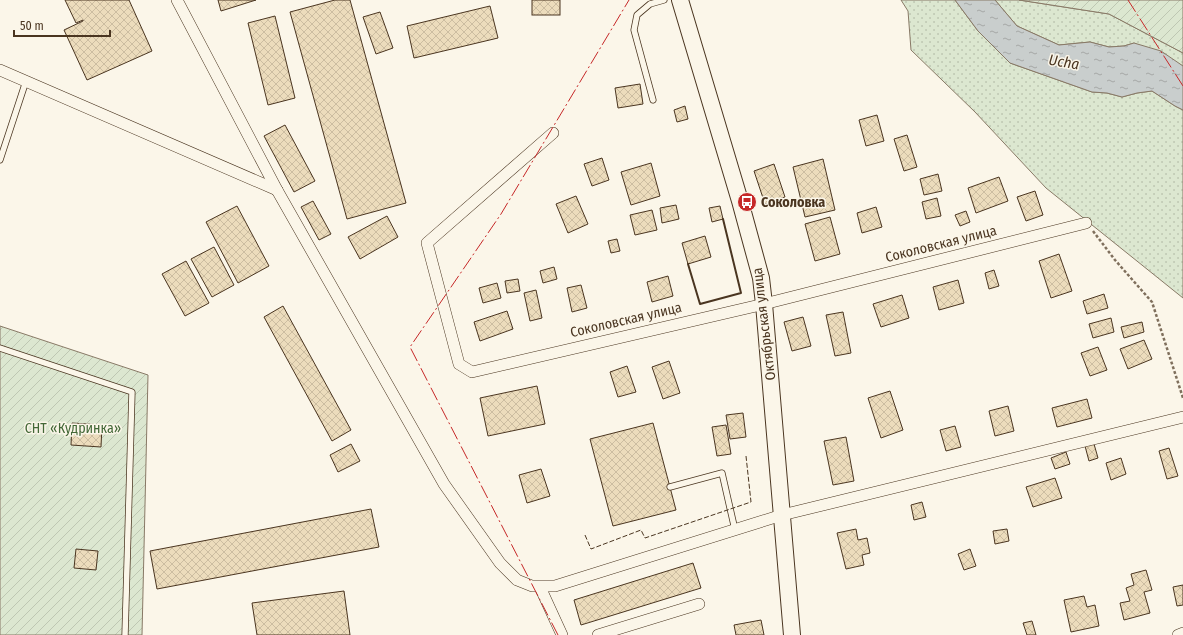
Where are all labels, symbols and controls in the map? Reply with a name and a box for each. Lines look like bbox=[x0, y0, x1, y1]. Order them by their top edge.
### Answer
scale bar bbox=[14, 12, 110, 38]
text: 50 m bbox=[20, 19, 44, 33]
water label: Ucha bbox=[1047, 51, 1081, 73]
bus stop icon: Соколовка bbox=[736, 191, 758, 213]
place label: Соколовка bbox=[761, 194, 825, 211]
street label: Соколовская улица bbox=[884, 222, 998, 266]
street label: Октябрьская улица bbox=[749, 267, 779, 381]
street label: Соколовская улица bbox=[569, 299, 684, 341]
park label: СНТ «Кудринка» bbox=[25, 420, 121, 437]

